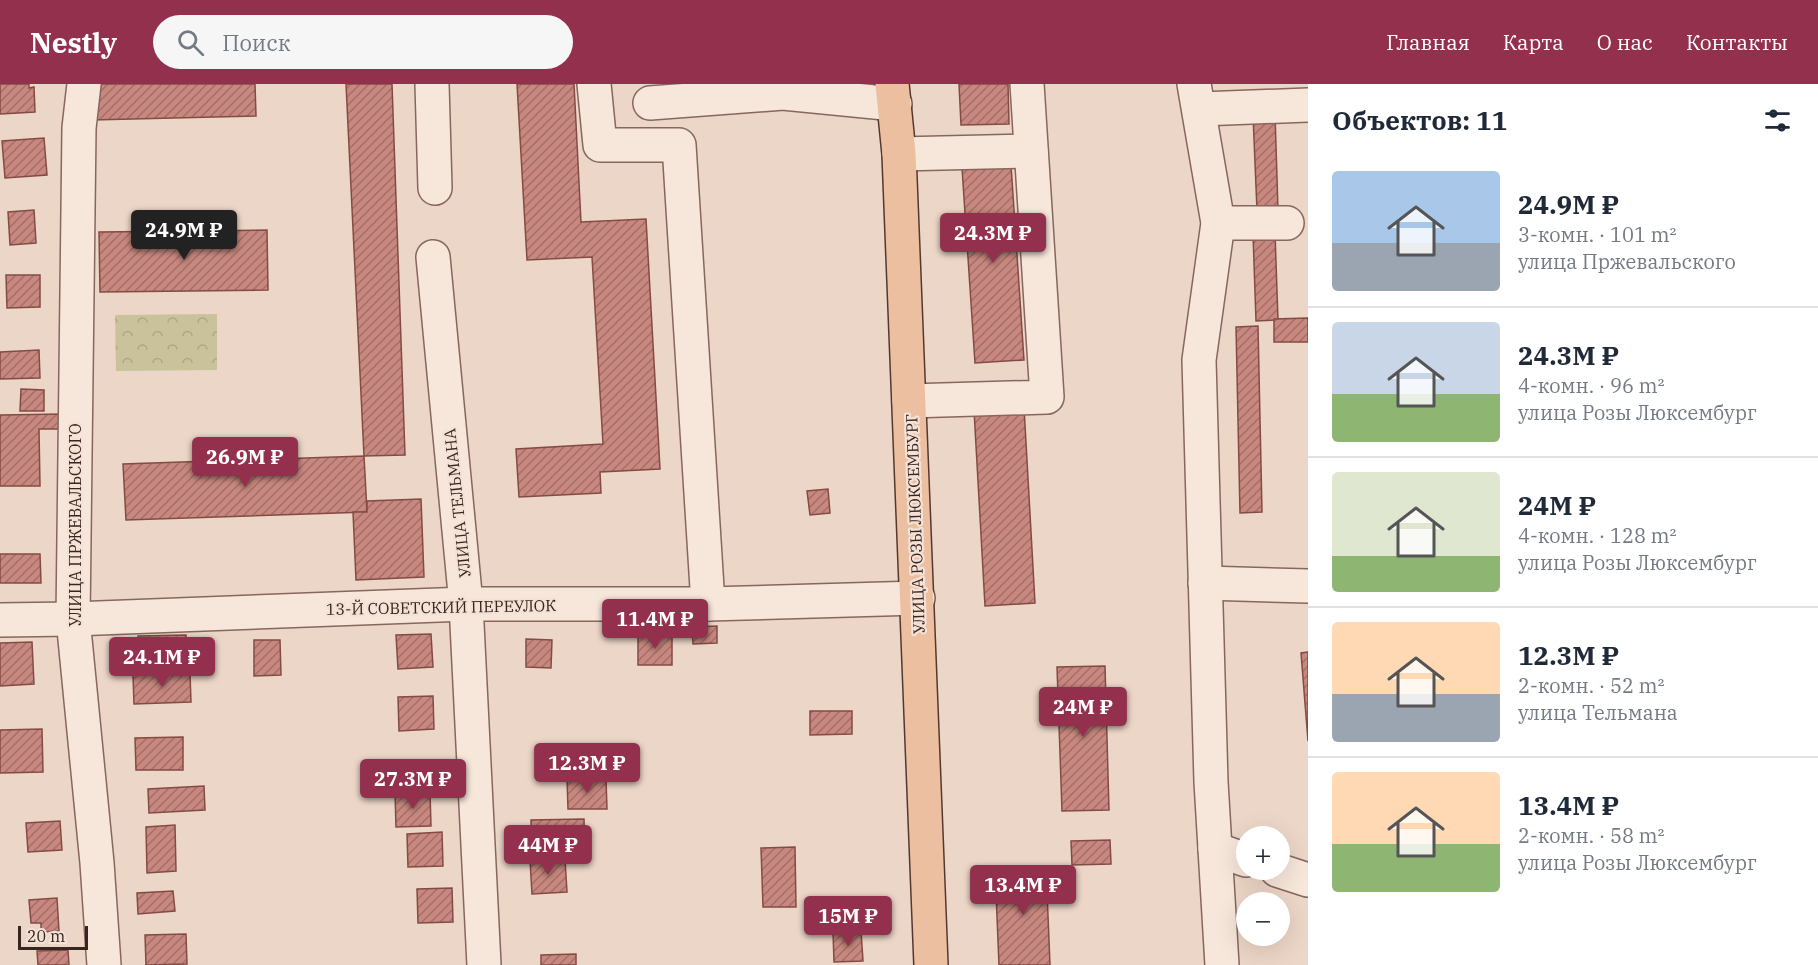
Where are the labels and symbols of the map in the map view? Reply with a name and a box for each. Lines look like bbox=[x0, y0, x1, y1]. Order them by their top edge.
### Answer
pin: 24.9M ₽ bbox=[129, 210, 239, 261]
pin: 24.3M ₽ bbox=[938, 213, 1048, 264]
street label: УЛИЦА РОЗЫ ЛЮКСЕМБУРГ bbox=[901, 414, 929, 634]
street label: УЛИЦА ПРЖЕВАЛЬСКОГО bbox=[65, 423, 85, 627]
street label: УЛИЦА ТЕЛЬМАНА bbox=[439, 427, 475, 579]
pin: 26.9M ₽ bbox=[190, 437, 300, 488]
street label: 13-Й СОВЕТСКИЙ ПЕРЕУЛОК bbox=[326, 595, 556, 619]
pin: 11.4M ₽ bbox=[600, 599, 710, 650]
pin: 24.1M ₽ bbox=[107, 637, 217, 688]
pin: 24M ₽ bbox=[1041, 687, 1125, 738]
pin: 12.3M ₽ bbox=[532, 743, 642, 794]
pin: 27.3M ₽ bbox=[358, 759, 468, 810]
pin: 44M ₽ bbox=[506, 825, 590, 876]
pin: 13.4M ₽ bbox=[968, 865, 1078, 916]
pin: 15M ₽ bbox=[806, 896, 890, 947]
scale bar bbox=[18, 923, 88, 950]

